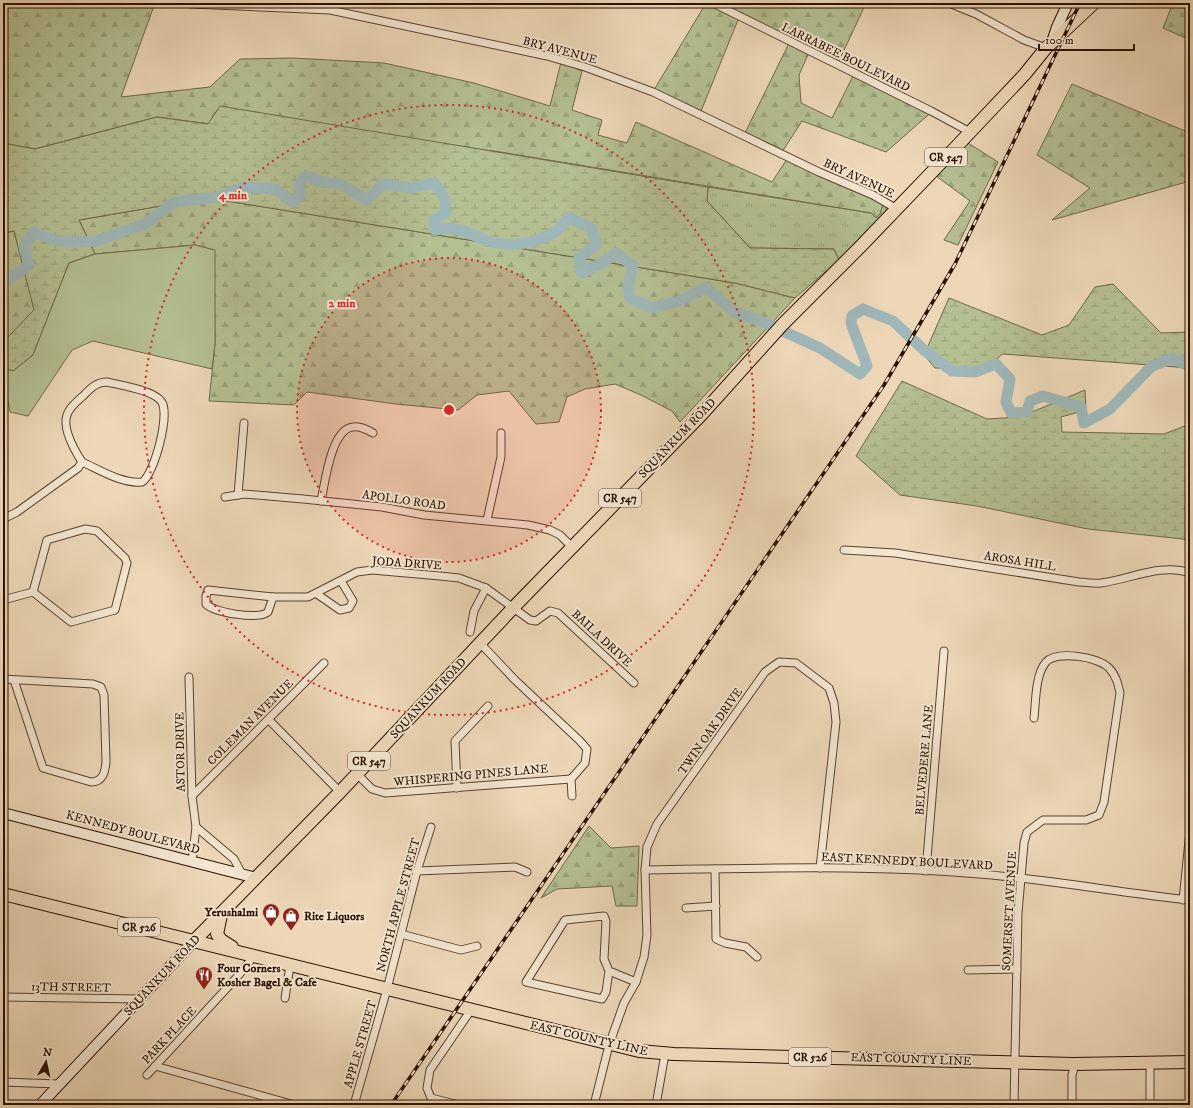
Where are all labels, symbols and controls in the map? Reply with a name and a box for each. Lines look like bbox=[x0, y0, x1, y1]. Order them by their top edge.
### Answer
street label: LARRABEE BOULEVARD bbox=[779, 20, 913, 95]
scale bar bbox=[1039, 26, 1134, 52]
street label: BRY AVENUE bbox=[521, 33, 599, 68]
text: 100 m bbox=[1045, 33, 1074, 48]
road number: CR 547 bbox=[925, 148, 967, 166]
street label: BRY AVENUE bbox=[821, 155, 897, 202]
text: 4 min bbox=[218, 188, 248, 203]
text: 2 min bbox=[329, 296, 356, 311]
street label: SQUANKUM ROAD bbox=[635, 395, 719, 482]
centre of rings bbox=[442, 403, 456, 417]
street label: APOLLO ROAD bbox=[361, 487, 447, 514]
road number: CR 547 bbox=[599, 489, 641, 507]
street label: AROSA HILL bbox=[983, 548, 1057, 575]
street label: JODA DRIVE bbox=[371, 554, 443, 573]
street label: BAILA DRIVE bbox=[568, 607, 635, 670]
street label: SQUANKUM ROAD bbox=[387, 655, 470, 742]
street label: COLEMAN AVENUE bbox=[204, 676, 297, 769]
street label: TWIN OAK DRIVE bbox=[675, 685, 746, 778]
street label: BELVEDERE LANE bbox=[912, 703, 937, 816]
street label: ASTOR DRIVE bbox=[172, 711, 189, 792]
road number: CR 547 bbox=[348, 752, 390, 770]
street label: WHISPERING PINES LANE bbox=[392, 761, 550, 790]
street label: KENNEDY BOULEVARD bbox=[64, 807, 202, 858]
street label: NORTH APPLE STREET bbox=[373, 836, 424, 974]
street label: EAST KENNEDY BOULEVARD bbox=[821, 850, 993, 873]
street label: SOMERSET AVENUE bbox=[999, 850, 1020, 971]
shop icon: Yerushalmi bbox=[261, 902, 281, 927]
place label: Yerushalmi bbox=[204, 905, 258, 920]
shop icon: Rite Liquors bbox=[281, 906, 301, 931]
place label: Rite Liquors bbox=[304, 909, 364, 924]
road number: CR 526 bbox=[118, 918, 160, 936]
street label: SQUANKUM ROAD bbox=[121, 932, 204, 1019]
place label: Four Corners Kosher Bagel & Cafe bbox=[217, 961, 317, 990]
restaurant icon: Four Corners Kosher Bagel & Cafe bbox=[194, 965, 214, 990]
street label: 13TH STREET bbox=[31, 979, 111, 996]
street label: APPLE STREET bbox=[341, 998, 380, 1090]
street label: PARK PLACE bbox=[139, 1003, 200, 1067]
street label: EAST COUNTY LINE bbox=[528, 1018, 650, 1059]
north arrow bbox=[26, 1042, 66, 1082]
text: N bbox=[42, 1045, 53, 1061]
road number: CR 526 bbox=[789, 1048, 831, 1066]
street label: EAST COUNTY LINE bbox=[850, 1050, 972, 1069]

